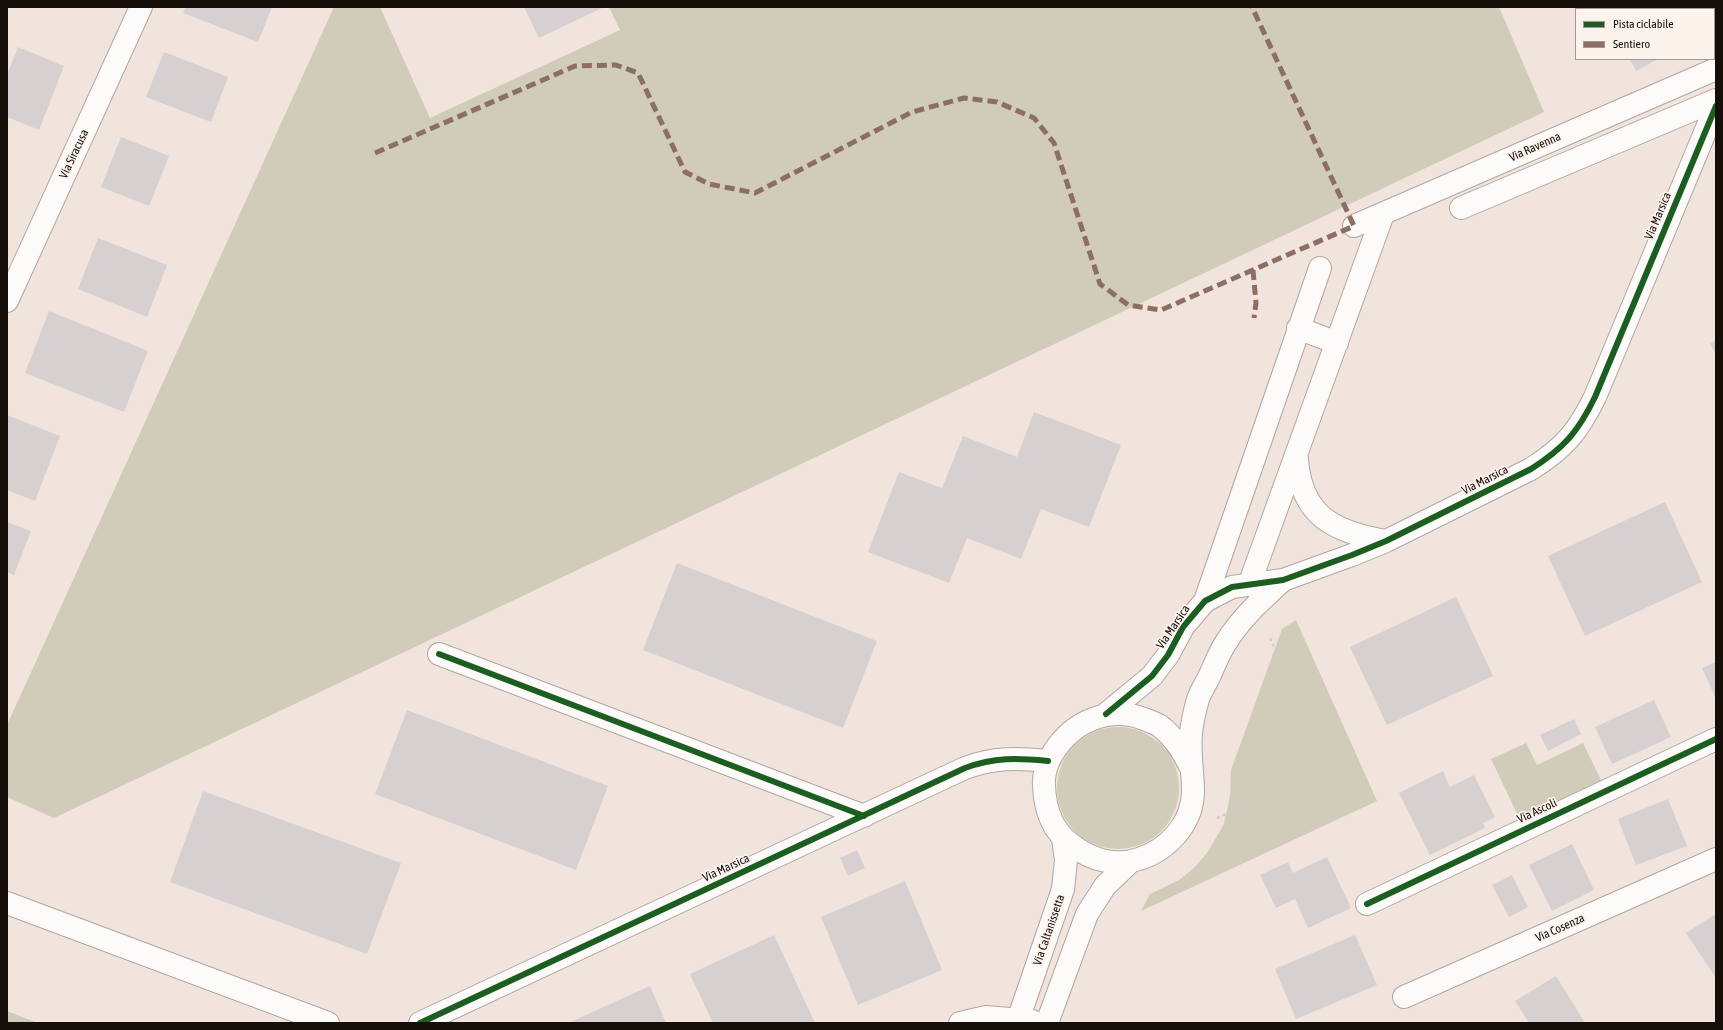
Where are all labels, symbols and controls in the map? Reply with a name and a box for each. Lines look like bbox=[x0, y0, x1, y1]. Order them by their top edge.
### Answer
legend bbox=[1575, 8, 1715, 60]
text: Pista ciclabile bbox=[1613, 17, 1674, 31]
text: Sentiero bbox=[1613, 37, 1650, 51]
street label: Via Siracusa bbox=[56, 127, 92, 181]
street label: Via Ravenna bbox=[1507, 129, 1563, 165]
street label: Via Marsica bbox=[1642, 190, 1674, 242]
street label: Via Marsica bbox=[1459, 462, 1511, 498]
street label: Via Marsica bbox=[1153, 602, 1193, 652]
street label: Via Ascoli bbox=[1515, 796, 1559, 826]
street label: Via Marsica bbox=[700, 851, 752, 885]
street label: Via Caltanissetta bbox=[1030, 893, 1068, 967]
street label: Via Cosenza bbox=[1533, 911, 1587, 945]

